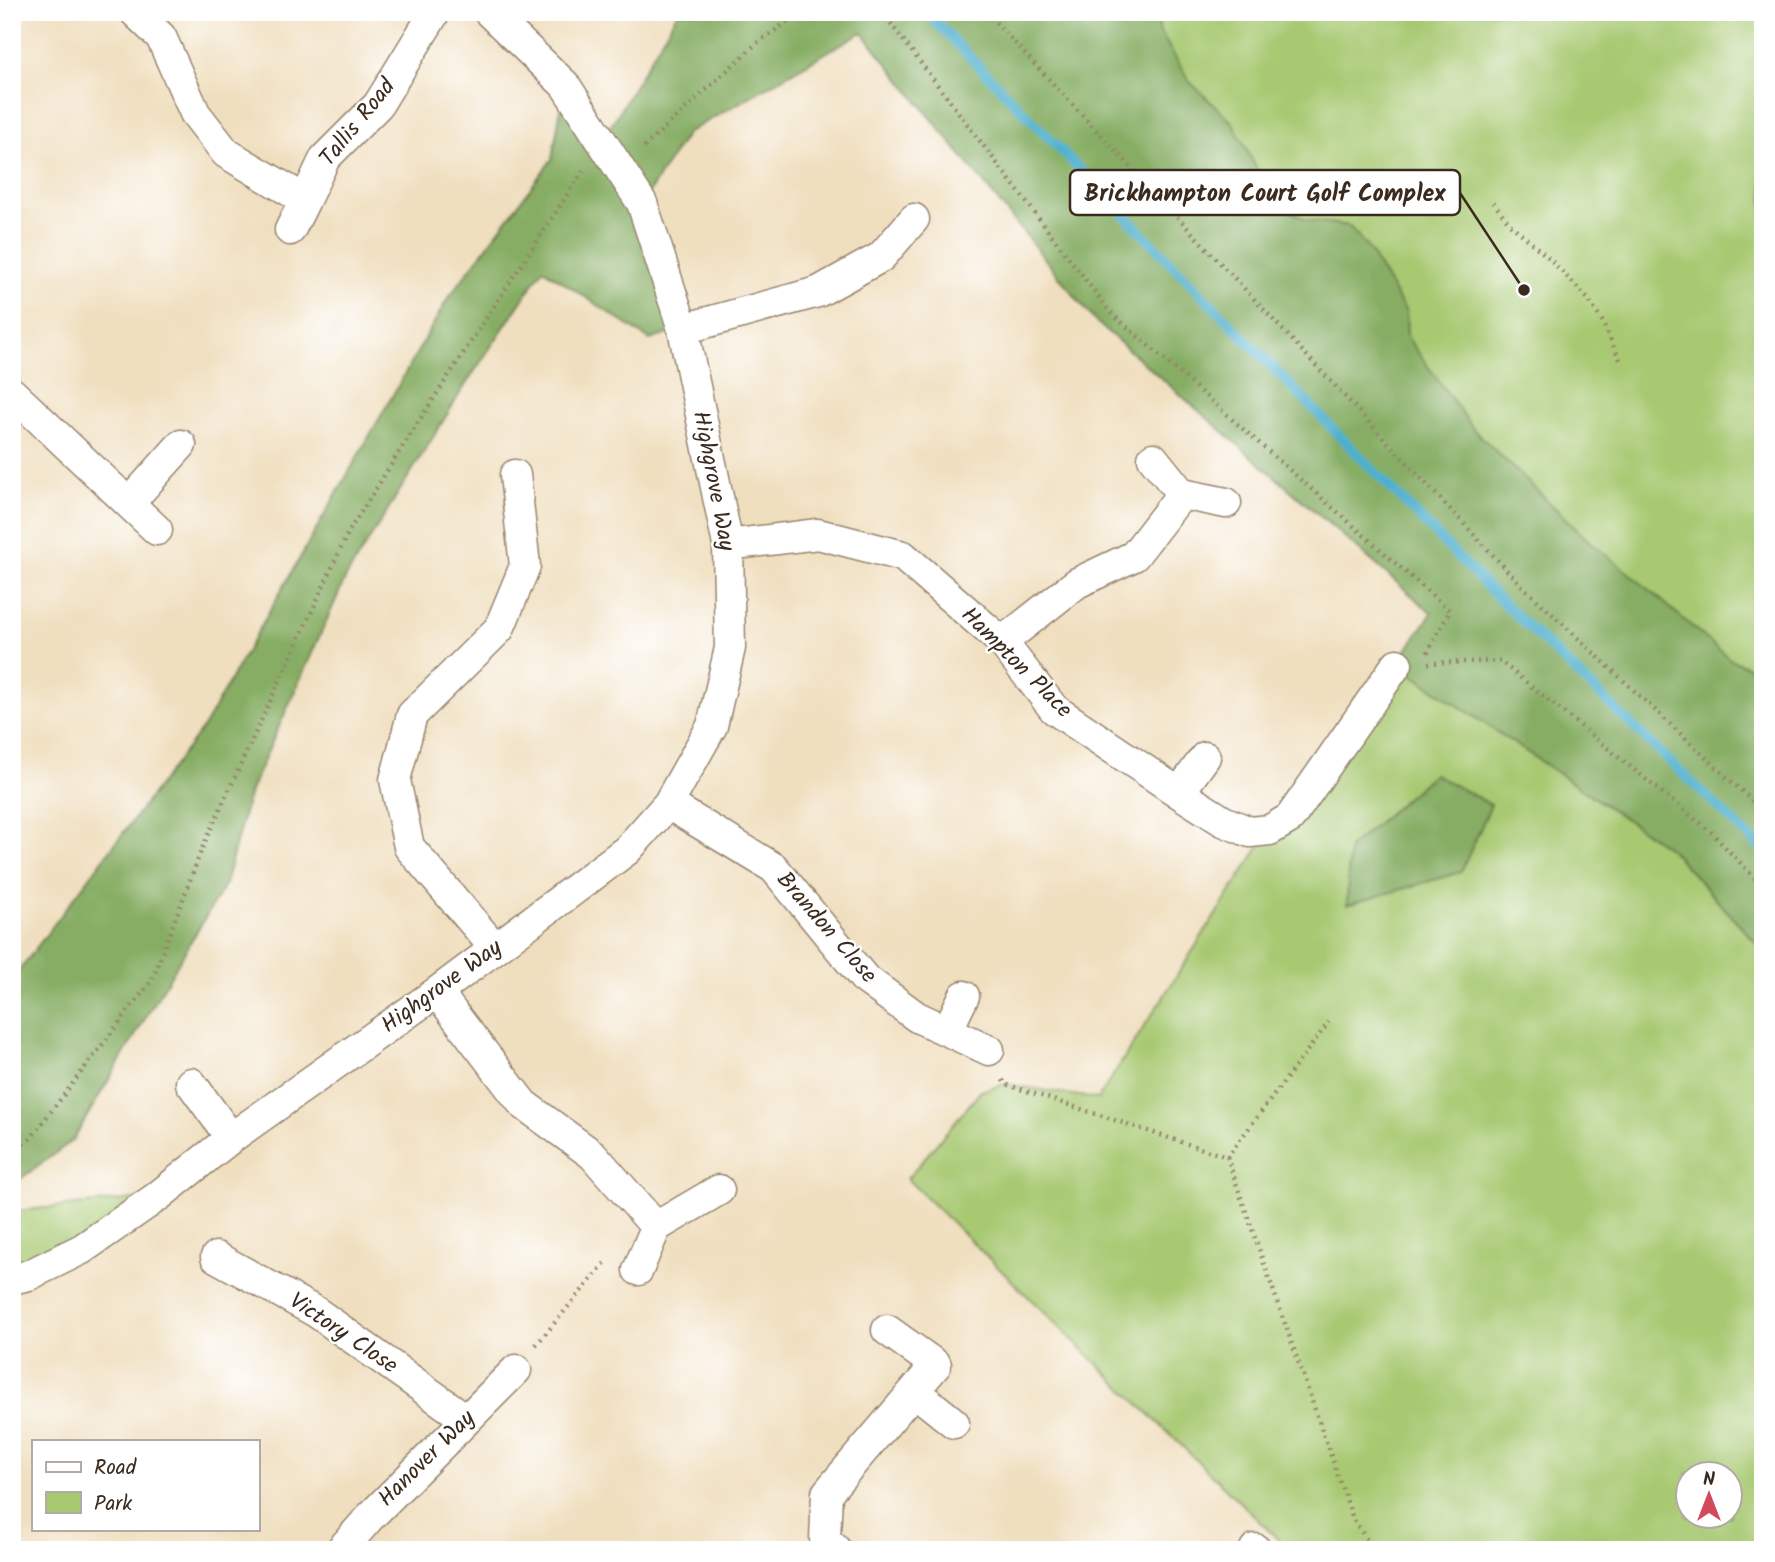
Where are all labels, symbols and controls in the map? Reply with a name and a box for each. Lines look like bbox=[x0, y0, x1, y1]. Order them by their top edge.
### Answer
street label: Tallis Road bbox=[311, 70, 405, 175]
callout: Brickhampton Court Golf Complex bbox=[1070, 170, 1460, 215]
text: Brickhampton Court Golf Complex bbox=[1084, 175, 1446, 214]
street label: Highgrove Way bbox=[682, 408, 744, 554]
street label: Hampton Place bbox=[952, 599, 1080, 727]
street label: Brandon Close bbox=[767, 864, 885, 992]
street label: Highgrove Way bbox=[374, 931, 510, 1043]
street label: Victory Close bbox=[281, 1284, 405, 1384]
street label: Hanover Way bbox=[370, 1402, 484, 1516]
legend bbox=[32, 1440, 259, 1530]
text: Road bbox=[94, 1452, 137, 1485]
north arrow bbox=[1674, 1460, 1744, 1530]
text: N bbox=[1703, 1465, 1715, 1495]
text: Park bbox=[94, 1488, 132, 1521]

